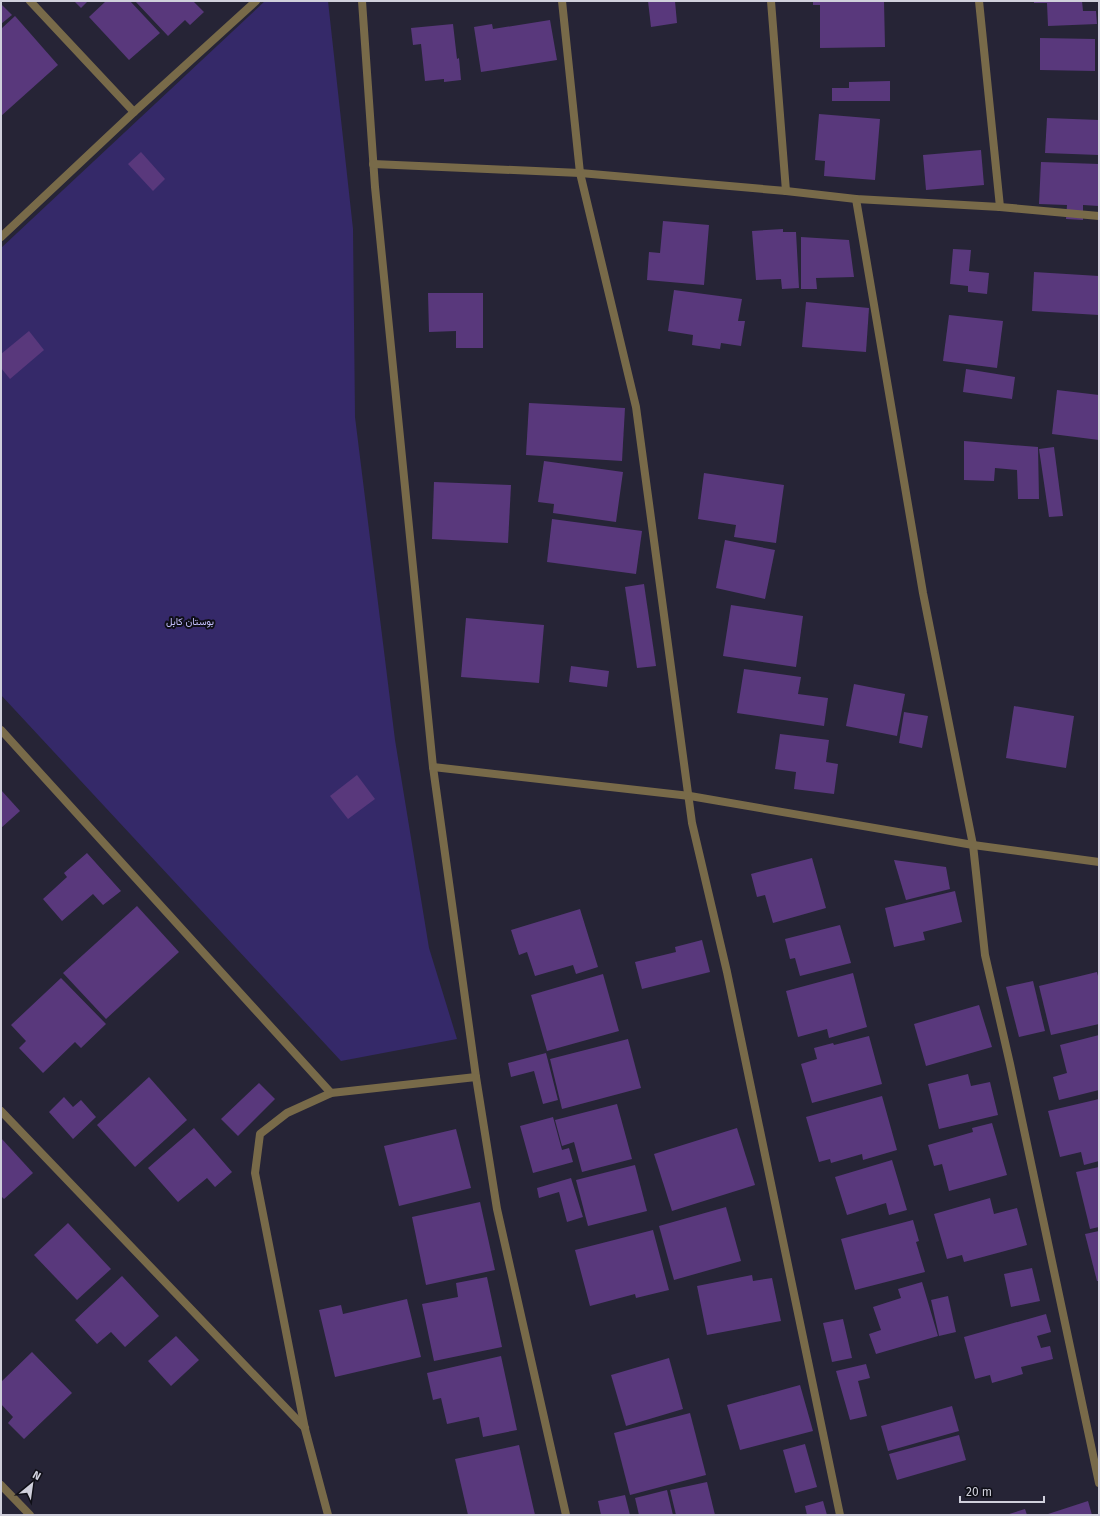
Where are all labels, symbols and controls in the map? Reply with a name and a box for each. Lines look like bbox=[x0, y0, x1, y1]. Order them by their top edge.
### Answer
park label: بوستان کابل bbox=[166, 616, 214, 628]
north arrow bbox=[12, 1464, 52, 1504]
text: N bbox=[30, 1468, 43, 1483]
scale bar bbox=[960, 1478, 1044, 1504]
text: 20 m bbox=[966, 1485, 992, 1499]

